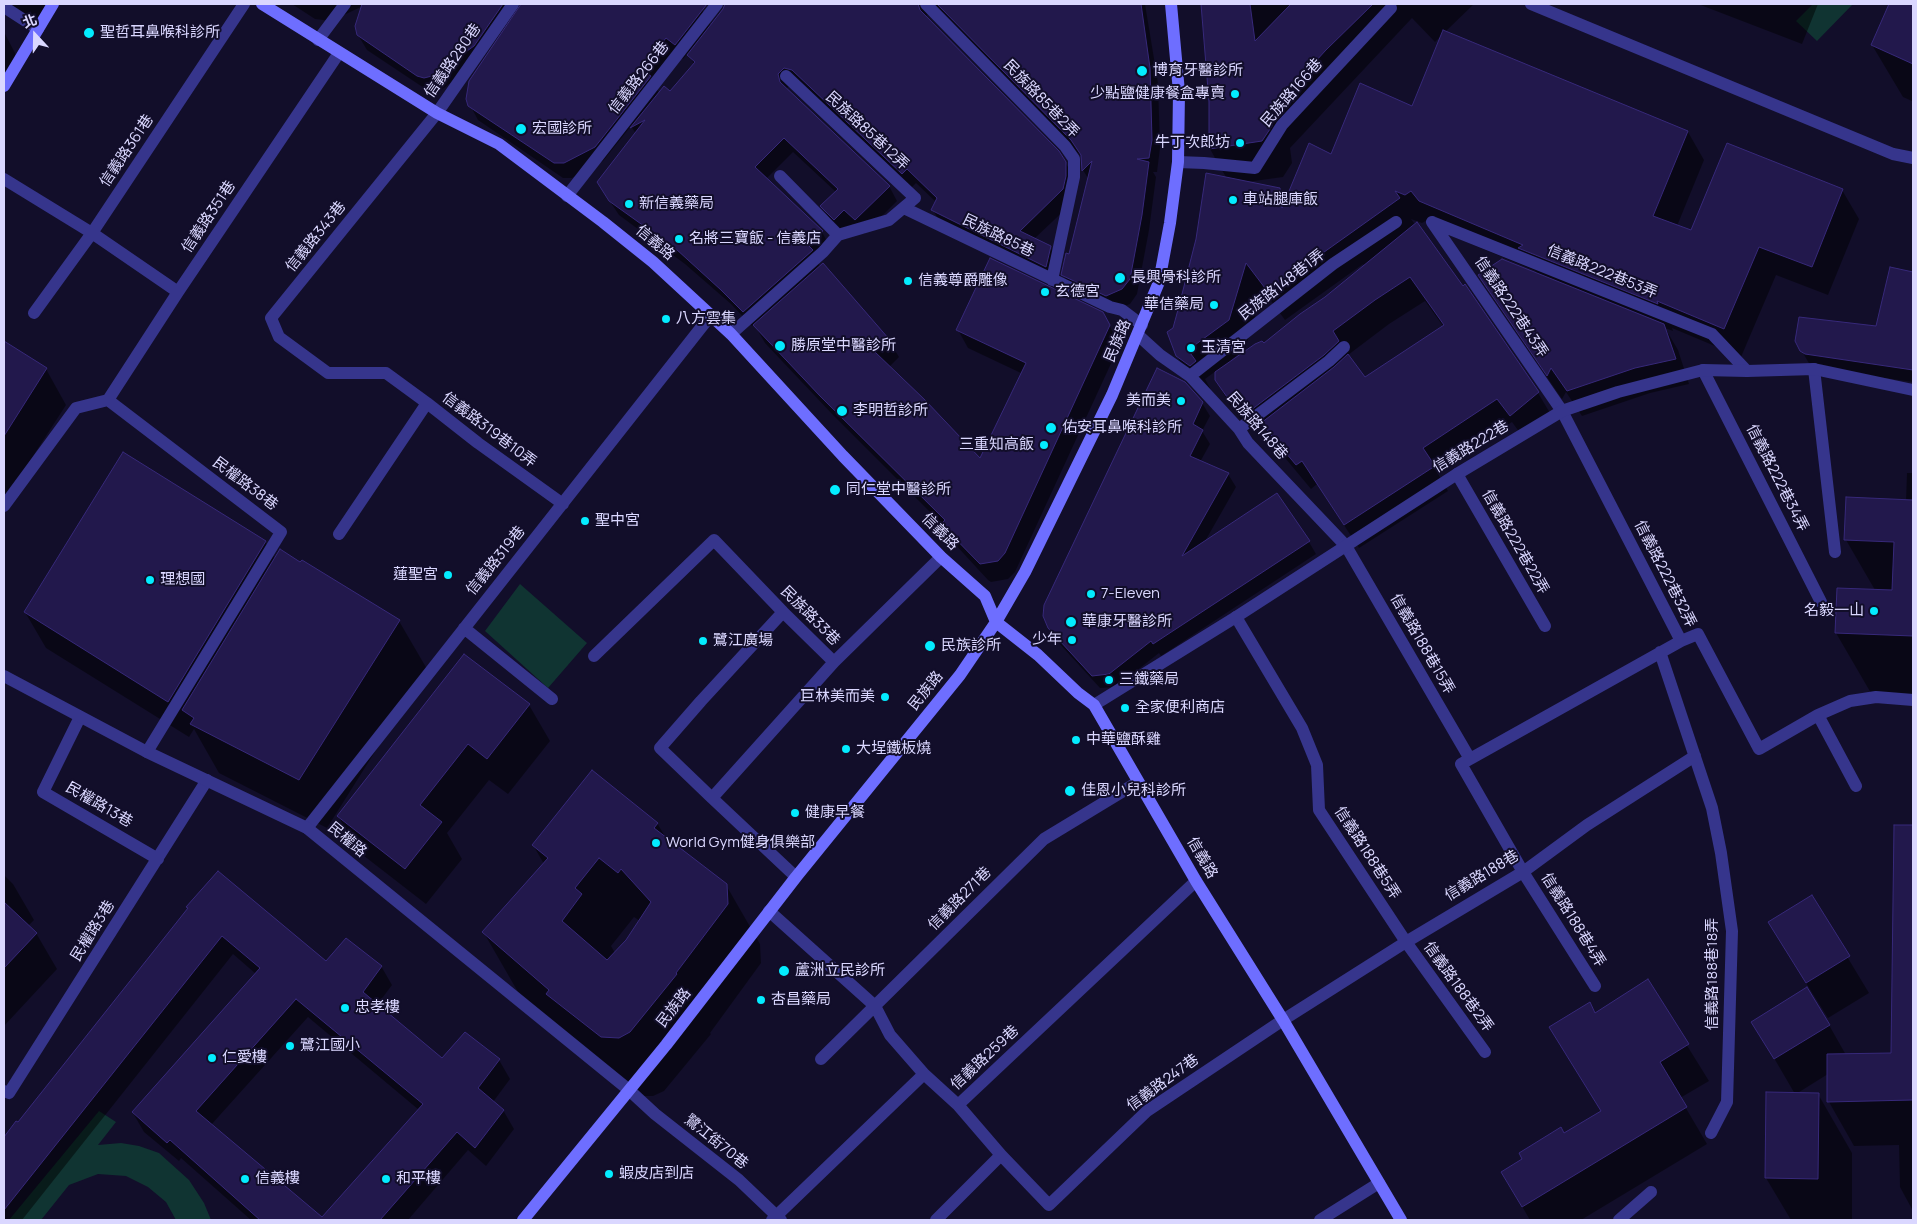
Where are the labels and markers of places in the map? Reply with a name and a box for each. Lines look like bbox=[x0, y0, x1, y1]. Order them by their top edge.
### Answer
place label: 聖哲耳鼻喉科診所 bbox=[100, 24, 220, 42]
marker: 聖哲耳鼻喉科診所 bbox=[82, 26, 96, 40]
place label: 博育牙醫診所 bbox=[1153, 62, 1243, 80]
marker: 博育牙醫診所 bbox=[1135, 64, 1149, 78]
place label: 少點鹽健康餐盒專賣 bbox=[1090, 85, 1225, 103]
marker: 少點鹽健康餐盒專賣 bbox=[1229, 88, 1241, 100]
place label: 宏國診所 bbox=[532, 120, 592, 138]
marker: 宏國診所 bbox=[514, 122, 528, 136]
place label: 牛丁次郎坊 bbox=[1155, 134, 1230, 152]
marker: 牛丁次郎坊 bbox=[1234, 137, 1246, 149]
place label: 車站腿庫飯 bbox=[1243, 191, 1318, 209]
marker: 車站腿庫飯 bbox=[1227, 194, 1239, 206]
place label: 新信義藥局 bbox=[639, 195, 714, 213]
marker: 新信義藥局 bbox=[623, 198, 635, 210]
place label: 名將三寶飯 - 信義店 bbox=[689, 230, 821, 248]
marker: 名將三寶飯 - 信義店 bbox=[673, 233, 685, 245]
place label: 長興骨科診所 bbox=[1131, 269, 1221, 287]
marker: 長興骨科診所 bbox=[1113, 271, 1127, 285]
place label: 信義尊爵雕像 bbox=[918, 272, 1008, 290]
marker: 信義尊爵雕像 bbox=[902, 275, 914, 287]
place label: 玄德宮 bbox=[1055, 283, 1100, 301]
marker: 玄德宮 bbox=[1039, 286, 1051, 298]
place label: 華信藥局 bbox=[1144, 296, 1204, 314]
marker: 華信藥局 bbox=[1208, 299, 1220, 311]
place label: 八方雲集 bbox=[676, 310, 736, 328]
marker: 八方雲集 bbox=[660, 313, 672, 325]
place label: 勝原堂中醫診所 bbox=[791, 337, 896, 355]
marker: 勝原堂中醫診所 bbox=[773, 339, 787, 353]
place label: 玉清宮 bbox=[1201, 339, 1246, 357]
marker: 玉清宮 bbox=[1185, 342, 1197, 354]
place label: 美而美 bbox=[1126, 392, 1171, 410]
marker: 美而美 bbox=[1175, 395, 1187, 407]
place label: 李明哲診所 bbox=[853, 402, 928, 420]
marker: 李明哲診所 bbox=[835, 404, 849, 418]
place label: 佑安耳鼻喉科診所 bbox=[1062, 419, 1182, 437]
marker: 佑安耳鼻喉科診所 bbox=[1044, 421, 1058, 435]
place label: 三重知高飯 bbox=[959, 436, 1034, 454]
marker: 三重知高飯 bbox=[1038, 439, 1050, 451]
place label: 同仁堂中醫診所 bbox=[846, 481, 951, 499]
marker: 同仁堂中醫診所 bbox=[828, 483, 842, 497]
place label: 聖中宮 bbox=[595, 512, 640, 530]
marker: 聖中宮 bbox=[579, 515, 591, 527]
place label: 蓮聖宮 bbox=[393, 566, 438, 584]
marker: 蓮聖宮 bbox=[442, 569, 454, 581]
place label: 理想國 bbox=[160, 571, 205, 589]
marker: 理想國 bbox=[144, 574, 156, 586]
place label: 7-Eleven bbox=[1101, 585, 1160, 603]
marker: 7-Eleven bbox=[1085, 588, 1097, 600]
place label: 名毅一山 bbox=[1804, 602, 1864, 620]
marker: 名毅一山 bbox=[1868, 605, 1880, 617]
place label: 華康牙醫診所 bbox=[1082, 613, 1172, 631]
marker: 華康牙醫診所 bbox=[1064, 615, 1078, 629]
place label: 少年 bbox=[1032, 631, 1062, 649]
place label: 鷺江廣場 bbox=[713, 632, 773, 650]
marker: 少年 bbox=[1066, 634, 1078, 646]
marker: 鷺江廣場 bbox=[697, 635, 709, 647]
place label: 民族診所 bbox=[941, 637, 1001, 655]
marker: 民族診所 bbox=[923, 639, 937, 653]
place label: 三鐵藥局 bbox=[1119, 671, 1179, 689]
marker: 三鐵藥局 bbox=[1103, 674, 1115, 686]
place label: 巨林美而美 bbox=[800, 688, 875, 706]
marker: 巨林美而美 bbox=[879, 691, 891, 703]
place label: 全家便利商店 bbox=[1135, 699, 1225, 717]
marker: 全家便利商店 bbox=[1119, 702, 1131, 714]
place label: 中華鹽酥雞 bbox=[1086, 731, 1161, 749]
marker: 中華鹽酥雞 bbox=[1070, 734, 1082, 746]
place label: 大埕鐵板燒 bbox=[856, 740, 931, 758]
marker: 大埕鐵板燒 bbox=[840, 743, 852, 755]
place label: 佳恩小兒科診所 bbox=[1081, 782, 1186, 800]
marker: 佳恩小兒科診所 bbox=[1063, 784, 1077, 798]
place label: 健康早餐 bbox=[805, 804, 865, 822]
marker: 健康早餐 bbox=[789, 807, 801, 819]
place label: World Gym健身俱樂部 bbox=[666, 834, 815, 852]
marker: World Gym健身俱樂部 bbox=[650, 837, 662, 849]
place label: 蘆洲立民診所 bbox=[795, 962, 885, 980]
marker: 蘆洲立民診所 bbox=[777, 964, 791, 978]
place label: 杏昌藥局 bbox=[771, 991, 831, 1009]
marker: 杏昌藥局 bbox=[755, 994, 767, 1006]
place label: 忠孝樓 bbox=[355, 999, 400, 1017]
marker: 忠孝樓 bbox=[339, 1002, 351, 1014]
place label: 鷺江國小 bbox=[300, 1037, 360, 1055]
marker: 鷺江國小 bbox=[284, 1040, 296, 1052]
place label: 仁愛樓 bbox=[222, 1049, 267, 1067]
marker: 仁愛樓 bbox=[206, 1052, 218, 1064]
place label: 蝦皮店到店 bbox=[619, 1165, 694, 1183]
marker: 蝦皮店到店 bbox=[603, 1168, 615, 1180]
place label: 信義樓 bbox=[255, 1170, 300, 1188]
place label: 和平樓 bbox=[396, 1170, 441, 1188]
marker: 信義樓 bbox=[239, 1173, 251, 1185]
marker: 和平樓 bbox=[380, 1173, 392, 1185]

